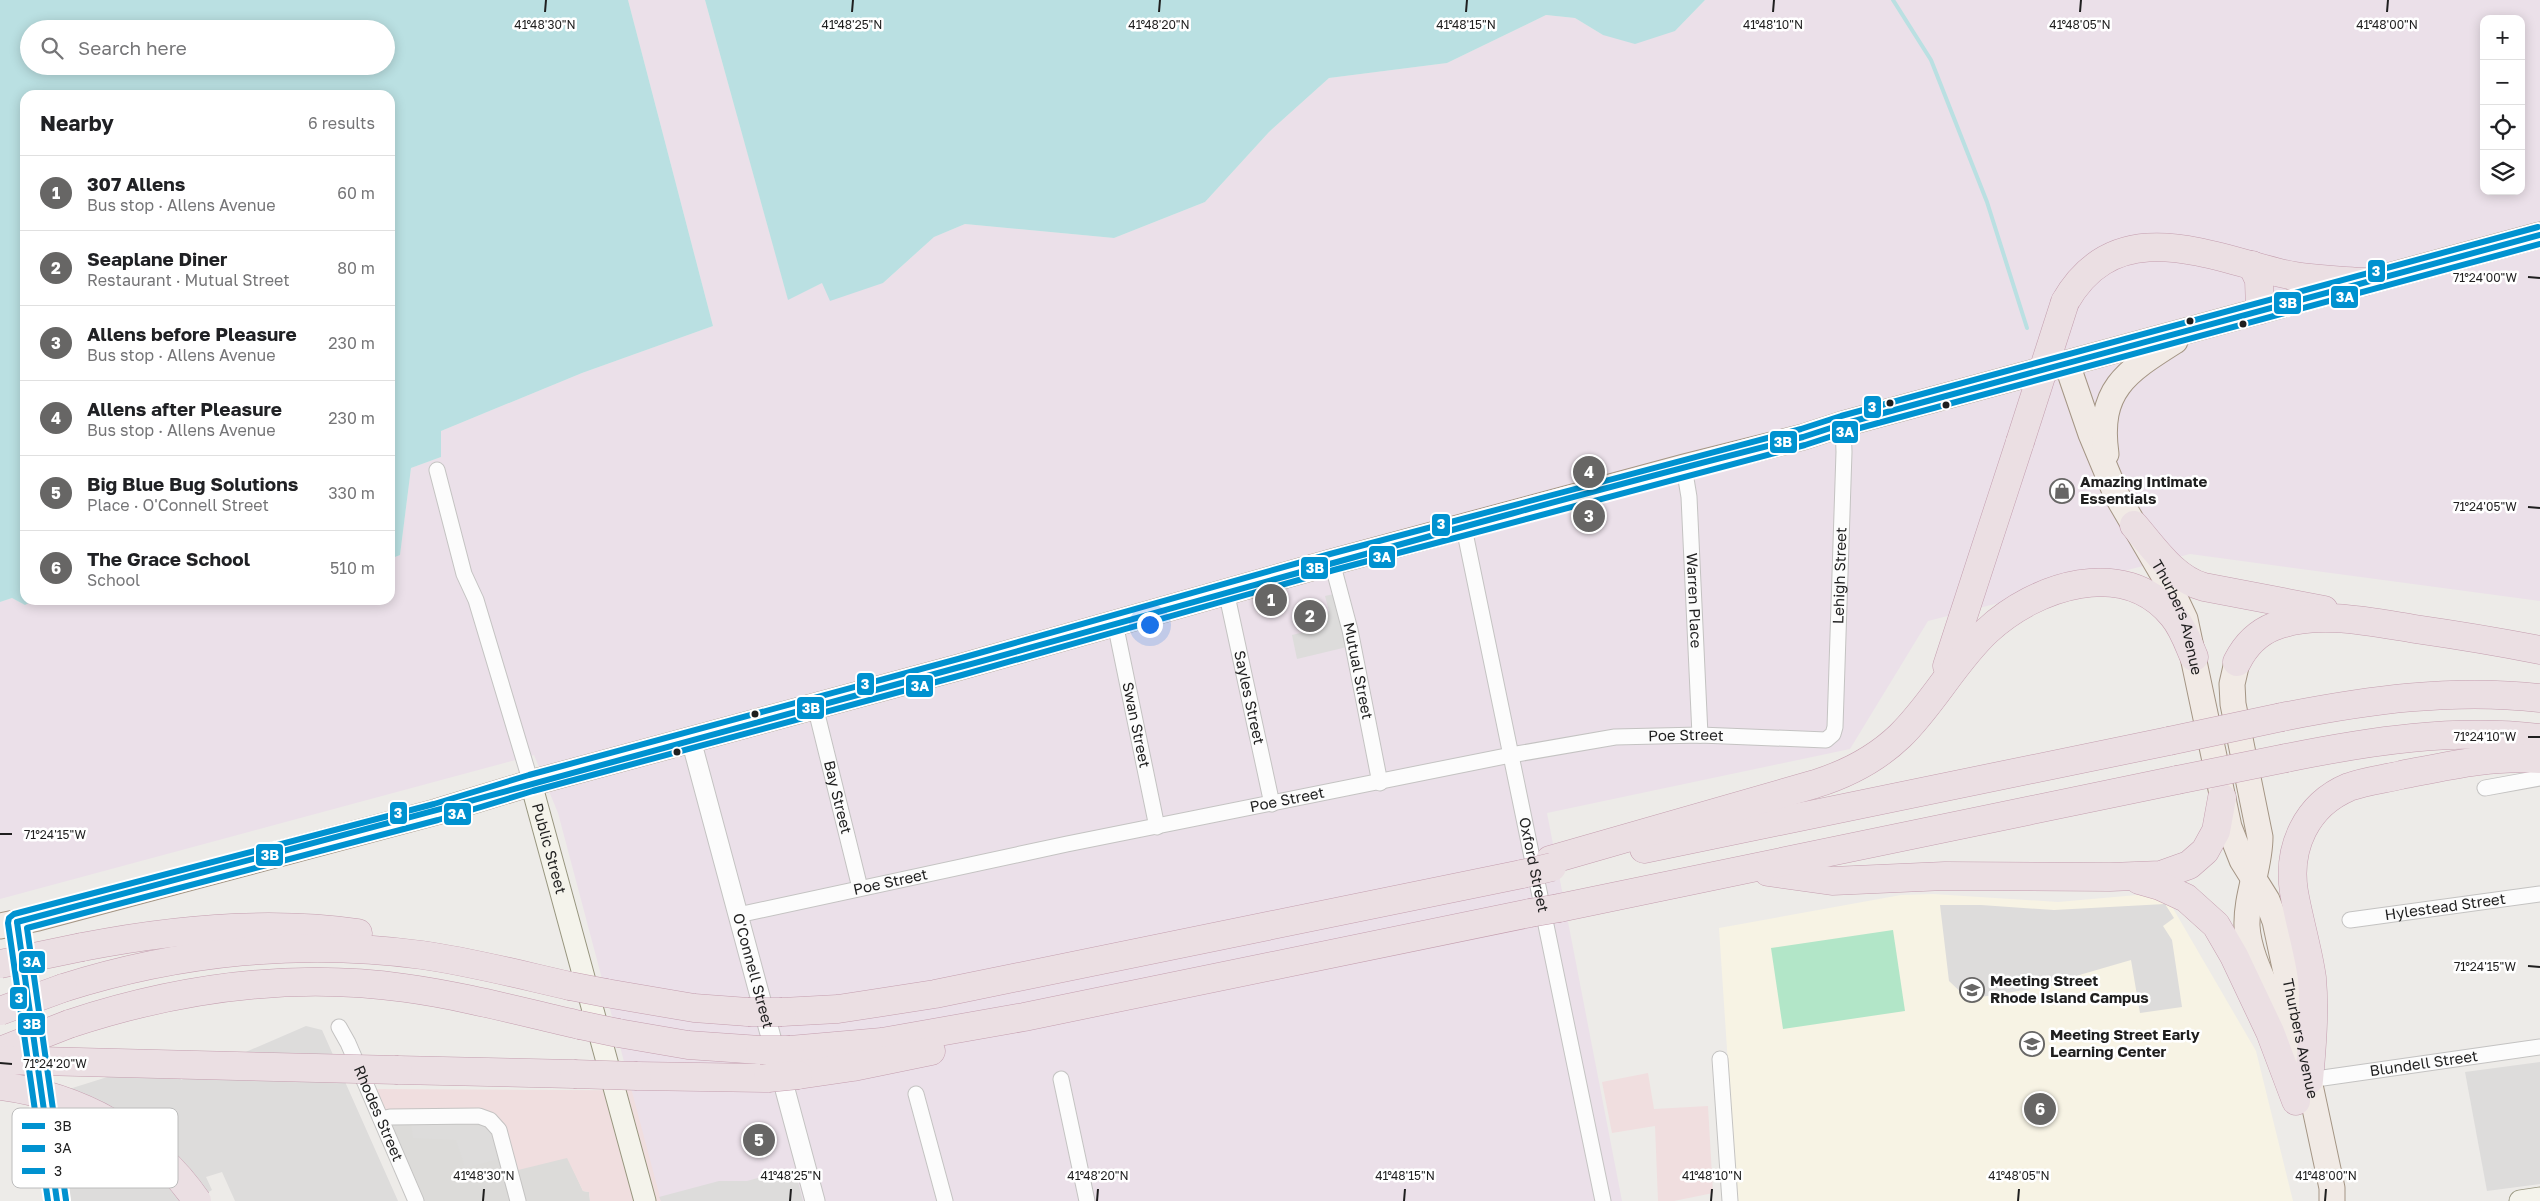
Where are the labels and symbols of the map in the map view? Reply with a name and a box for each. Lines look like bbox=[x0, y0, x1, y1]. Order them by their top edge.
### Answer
text: 41°48'30"N bbox=[514, 17, 576, 32]
text: 41°48'25"N bbox=[822, 17, 882, 32]
text: 41°48'20"N bbox=[1128, 17, 1190, 32]
text: 41°48'15"N bbox=[1436, 17, 1496, 32]
text: 41°48'10"N bbox=[1743, 17, 1803, 32]
text: 41°48'05"N bbox=[2049, 17, 2111, 32]
text: 41°48'00"N bbox=[2356, 17, 2418, 32]
line badge: 3 bbox=[2367, 259, 2386, 283]
text: 3 bbox=[2372, 262, 2380, 279]
text: 71°24'00"W bbox=[2453, 270, 2518, 285]
line badge: 3A bbox=[2330, 285, 2359, 309]
text: 3A bbox=[2336, 288, 2354, 305]
line badge: 3B bbox=[2273, 291, 2302, 315]
text: 3B bbox=[2279, 294, 2297, 311]
unlabelled marker bbox=[2185, 316, 2195, 326]
unlabelled marker bbox=[2238, 319, 2248, 329]
line badge: 3 bbox=[1863, 395, 1882, 419]
text: 3 bbox=[1868, 398, 1876, 415]
unlabelled marker bbox=[1885, 398, 1895, 408]
unlabelled marker bbox=[1941, 400, 1951, 410]
line badge: 3A bbox=[1831, 420, 1859, 444]
text: 3A bbox=[1836, 423, 1854, 440]
line badge: 3B bbox=[1769, 430, 1798, 454]
text: 3B bbox=[1774, 433, 1792, 450]
pin: 4 bbox=[1573, 453, 1605, 491]
place label: Amazing Intimate Essentials bbox=[2080, 472, 2207, 507]
shop icon: Amazing Intimate Essentials bbox=[2049, 478, 2075, 504]
pin: 3 bbox=[1573, 497, 1605, 535]
text: 71°24'05"W bbox=[2453, 499, 2517, 514]
line badge: 3 bbox=[1431, 513, 1451, 537]
text: 3 bbox=[1437, 515, 1445, 532]
street label: Lehigh Street bbox=[1828, 527, 1850, 624]
line badge: 3A bbox=[1368, 545, 1396, 569]
text: 3A bbox=[1373, 548, 1391, 565]
street label: Warren Place bbox=[1684, 552, 1706, 649]
line badge: 3B bbox=[1300, 556, 1329, 580]
street label: Thurbers Avenue bbox=[2148, 556, 2207, 677]
text: 3B bbox=[1306, 559, 1324, 576]
pin: 1 bbox=[1255, 581, 1287, 619]
pin: 2 bbox=[1294, 597, 1326, 635]
your location bbox=[1137, 612, 1163, 638]
street label: Mutual Street bbox=[1340, 620, 1377, 721]
street label: Sayles Street bbox=[1231, 649, 1269, 746]
line badge: 3 bbox=[856, 672, 875, 696]
line badge: 3A bbox=[905, 674, 934, 698]
text: 3 bbox=[861, 675, 869, 692]
text: 3A bbox=[911, 677, 929, 694]
street label: Swan Street bbox=[1119, 680, 1155, 769]
line badge: 3B bbox=[796, 696, 825, 720]
text: 3B bbox=[802, 699, 820, 716]
unlabelled marker bbox=[750, 709, 760, 719]
street label: Poe Street bbox=[1648, 725, 1724, 744]
text: 71°24'10"W bbox=[2454, 729, 2517, 744]
unlabelled marker bbox=[672, 747, 682, 757]
street label: Bay Street bbox=[821, 759, 856, 836]
street label: Poe Street bbox=[1248, 783, 1326, 815]
line badge: 3 bbox=[389, 801, 408, 825]
street label: Public Street bbox=[529, 801, 571, 896]
line badge: 3A bbox=[443, 802, 472, 826]
text: 3 bbox=[394, 804, 402, 821]
text: 3A bbox=[448, 805, 466, 822]
street label: Oxford Street bbox=[1516, 816, 1553, 914]
text: 71°24'15"W bbox=[24, 827, 86, 842]
line badge: 3B bbox=[255, 843, 284, 867]
text: 3B bbox=[261, 846, 279, 863]
street label: Poe Street bbox=[851, 864, 929, 898]
street label: Hylestead Street bbox=[2383, 889, 2507, 923]
street label: O'Connell Street bbox=[730, 911, 778, 1030]
line badge: 3A bbox=[18, 950, 46, 974]
text: 3A bbox=[23, 953, 41, 970]
text: 71°24'15"W bbox=[2454, 959, 2516, 974]
place label: Meeting Street Rhode Island Campus bbox=[1990, 971, 2149, 1006]
school or university icon: Meeting Street Rhode Island Campus bbox=[1959, 977, 1985, 1003]
street label: Thurbers Avenue bbox=[2280, 977, 2323, 1100]
line badge: 3 bbox=[9, 986, 28, 1010]
text: 3 bbox=[15, 989, 23, 1006]
line badge: 3B bbox=[17, 1012, 46, 1036]
text: 3B bbox=[23, 1015, 41, 1032]
place label: Meeting Street Early Learning Center bbox=[2050, 1025, 2200, 1060]
school or university icon: Meeting Street Early Learning Center bbox=[2019, 1031, 2045, 1057]
street label: Blundell Street bbox=[2368, 1046, 2479, 1079]
text: 71°24'20"W bbox=[23, 1056, 87, 1071]
street label: Rhodes Street bbox=[351, 1062, 408, 1164]
pin: 6 bbox=[2024, 1090, 2056, 1128]
legend bbox=[12, 1108, 178, 1188]
text: 3B bbox=[54, 1117, 72, 1134]
pin: 5 bbox=[743, 1121, 775, 1159]
text: 3A bbox=[54, 1139, 72, 1156]
text: 3 bbox=[54, 1162, 62, 1179]
text: 41°48'30"N bbox=[453, 1168, 515, 1183]
text: 41°48'25"N bbox=[761, 1168, 821, 1183]
text: 41°48'20"N bbox=[1067, 1168, 1129, 1183]
text: 41°48'15"N bbox=[1375, 1168, 1435, 1183]
text: 41°48'10"N bbox=[1682, 1168, 1742, 1183]
text: 41°48'05"N bbox=[1988, 1168, 2050, 1183]
text: 41°48'00"N bbox=[2295, 1168, 2357, 1183]

